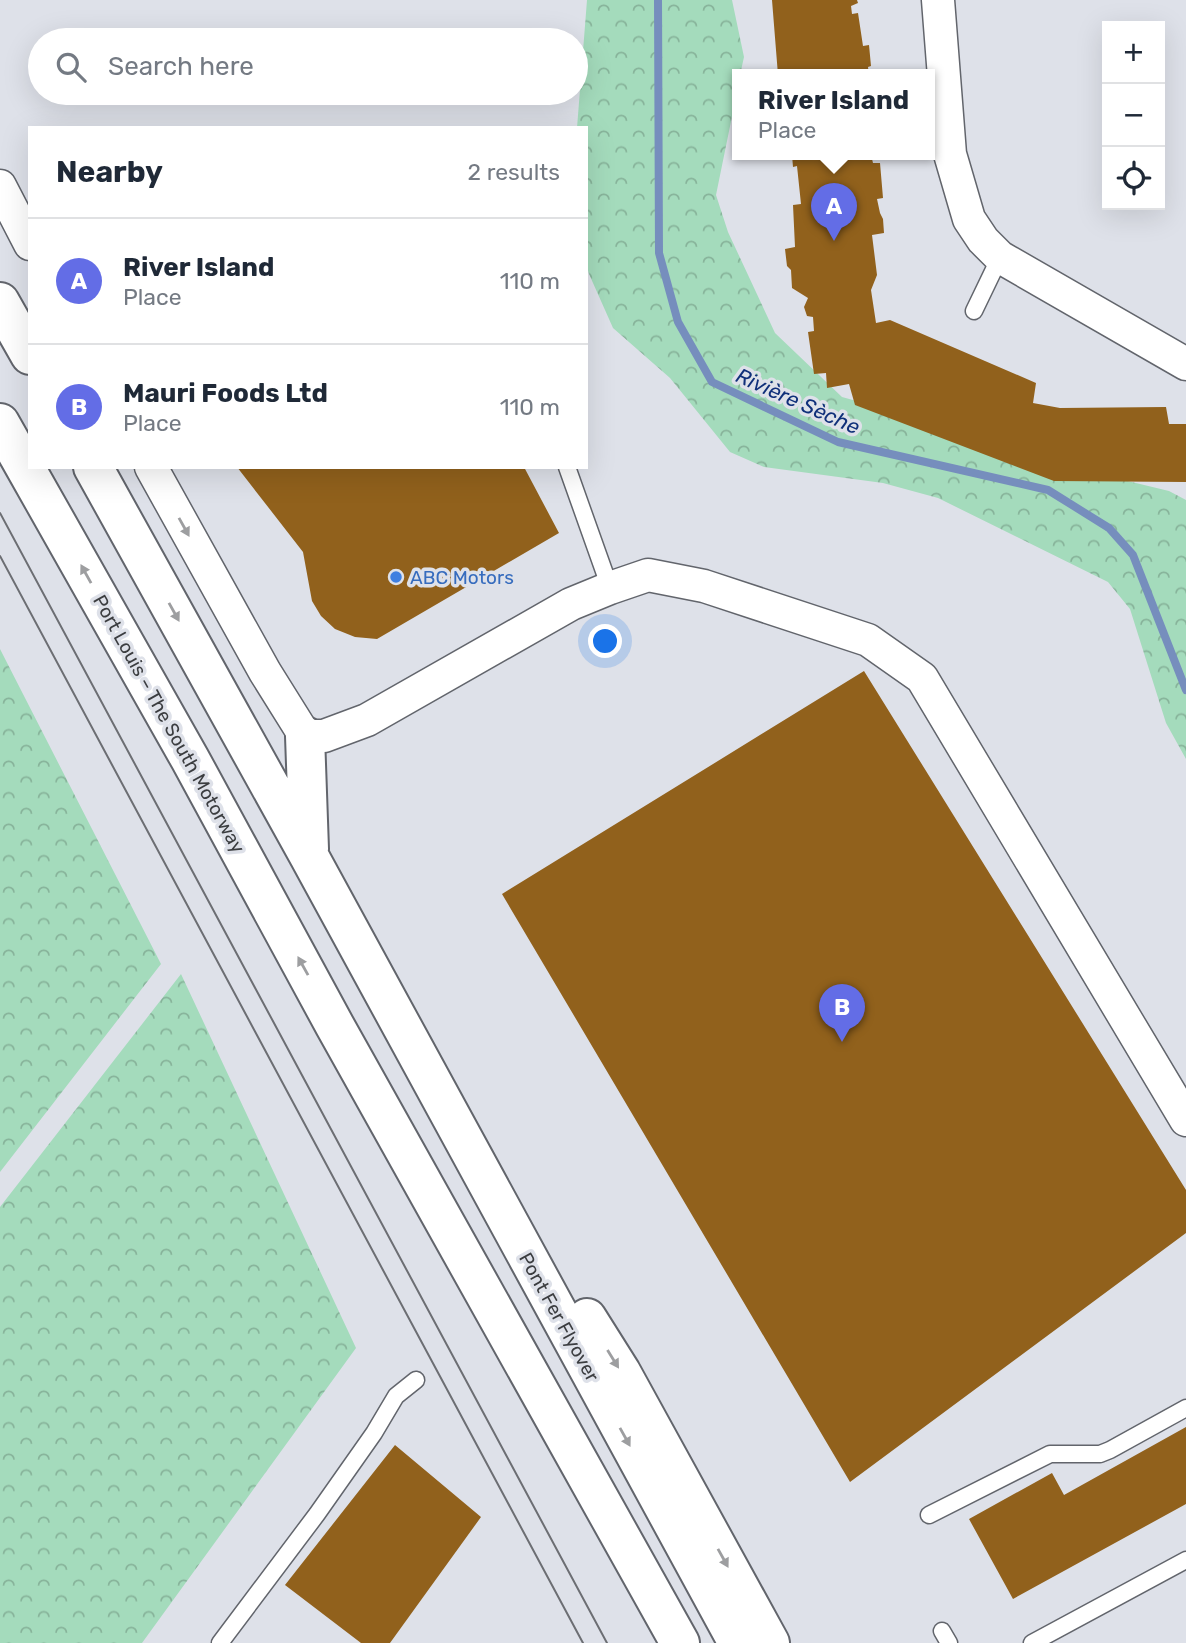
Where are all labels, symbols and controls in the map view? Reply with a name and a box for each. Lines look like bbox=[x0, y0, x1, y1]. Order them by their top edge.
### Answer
map controls bbox=[1102, 21, 1165, 210]
button: + bbox=[1102, 21, 1165, 84]
search box bbox=[28, 28, 588, 105]
icon: search bbox=[52, 48, 90, 86]
text: Search here bbox=[108, 51, 254, 82]
popup bbox=[732, 69, 935, 160]
button: − bbox=[1102, 84, 1165, 147]
text: River Island bbox=[758, 85, 909, 116]
text: Place bbox=[758, 116, 816, 144]
button: locate bbox=[1102, 147, 1165, 210]
text: Nearby bbox=[56, 154, 163, 190]
text: 2 results bbox=[468, 158, 560, 186]
pin: A bbox=[811, 183, 857, 241]
text: River Island bbox=[123, 252, 274, 283]
text: A bbox=[71, 267, 87, 295]
text: 110 m bbox=[500, 267, 560, 295]
text: Place bbox=[123, 283, 182, 311]
water label: Rivière Sèche bbox=[732, 363, 864, 440]
text: Mauri Foods Ltd bbox=[123, 378, 328, 409]
text: B bbox=[71, 393, 87, 421]
text: 110 m bbox=[500, 393, 560, 421]
text: Place bbox=[123, 409, 182, 437]
one-way arrow bbox=[178, 517, 190, 537]
one-way arrow bbox=[80, 565, 92, 584]
place label: ABC Motors bbox=[410, 566, 514, 589]
marker: ABC Motors bbox=[388, 569, 404, 585]
street label: Port Louis – The South Motorway bbox=[88, 591, 250, 857]
one-way arrow bbox=[168, 603, 180, 622]
your location bbox=[588, 624, 622, 658]
one-way arrow bbox=[297, 956, 309, 976]
pin: B bbox=[819, 984, 865, 1042]
street label: Pont Fer Flyover bbox=[514, 1249, 604, 1386]
one-way arrow bbox=[606, 1350, 619, 1369]
one-way arrow bbox=[619, 1428, 631, 1447]
one-way arrow bbox=[717, 1549, 729, 1568]

